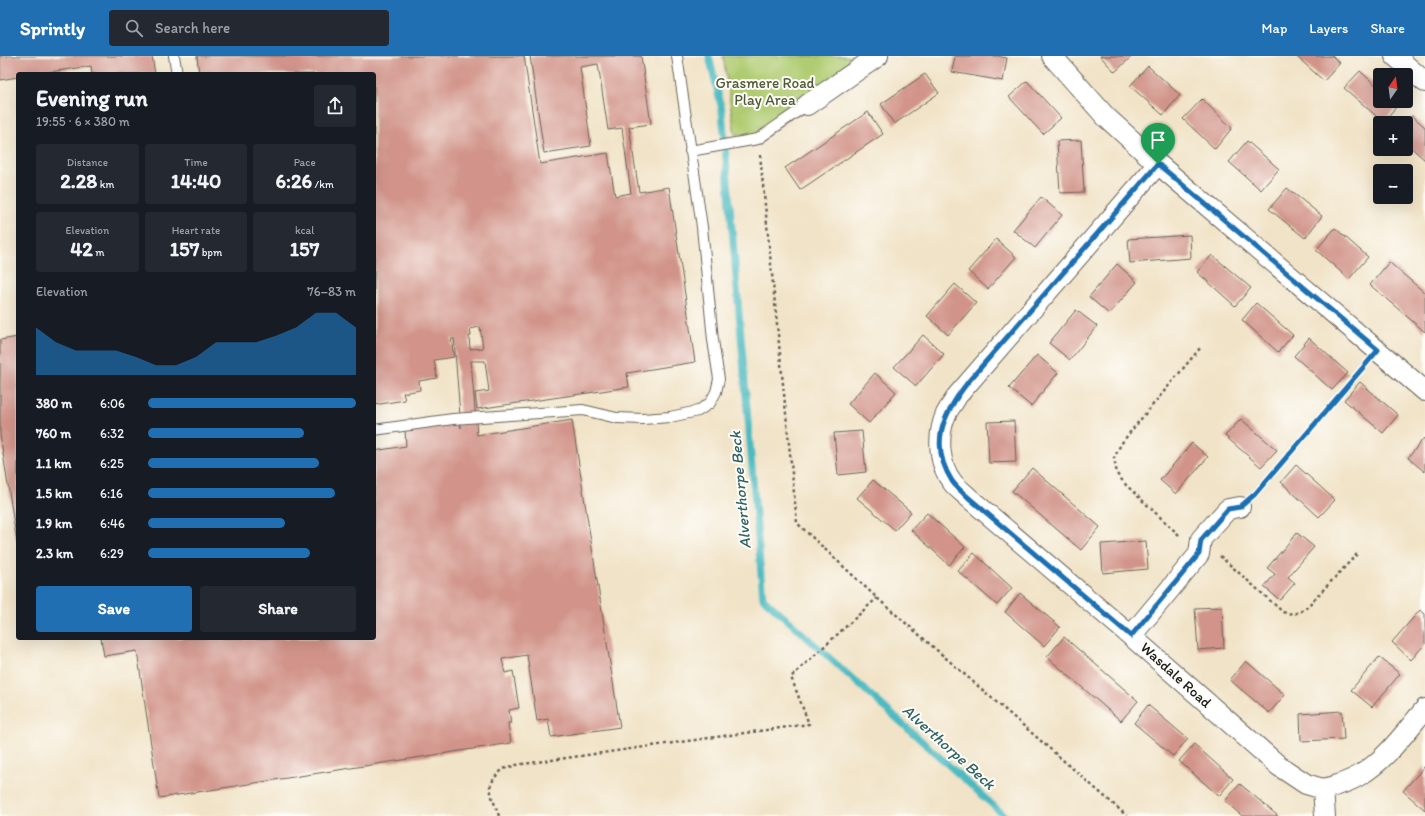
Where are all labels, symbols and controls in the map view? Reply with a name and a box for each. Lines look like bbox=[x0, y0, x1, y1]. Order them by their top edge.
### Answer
search box bbox=[109, 10, 389, 46]
text: Sprintly bbox=[20, 17, 85, 40]
icon: search bbox=[123, 17, 145, 39]
text: Search here bbox=[155, 19, 230, 37]
text: Map bbox=[1262, 20, 1287, 37]
text: Layers bbox=[1309, 20, 1348, 37]
text: Share bbox=[1370, 20, 1405, 37]
north arrow bbox=[1373, 68, 1413, 108]
map controls bbox=[1373, 68, 1413, 204]
park label: Grasmere Road Play Area bbox=[715, 74, 815, 109]
text: Evening run bbox=[36, 85, 148, 112]
button: share bbox=[314, 85, 356, 127]
text: 19:55 · 6 × 380 m bbox=[36, 114, 130, 129]
button: + bbox=[1373, 116, 1413, 156]
pin bbox=[1141, 123, 1175, 164]
icon: arrive bbox=[1147, 129, 1169, 151]
text: Distance bbox=[67, 156, 108, 169]
text: Time bbox=[184, 156, 208, 169]
text: Pace bbox=[294, 156, 316, 169]
button: − bbox=[1373, 164, 1413, 204]
text: 2.28 bbox=[60, 169, 97, 193]
text: 14:40 bbox=[171, 169, 221, 193]
text: 6:26 bbox=[276, 169, 312, 193]
text: km bbox=[97, 178, 114, 191]
text: /km bbox=[312, 178, 334, 191]
text: Elevation bbox=[65, 224, 109, 237]
text: Heart rate bbox=[172, 224, 220, 237]
text: kcal bbox=[295, 224, 314, 237]
text: 42 bbox=[70, 237, 93, 261]
text: 157 bbox=[170, 237, 199, 261]
text: 157 bbox=[290, 237, 320, 261]
text: m bbox=[93, 246, 104, 259]
text: bpm bbox=[199, 246, 222, 259]
text: Elevation bbox=[36, 284, 88, 299]
text: 76–83 m bbox=[307, 284, 356, 299]
text: 380 m bbox=[36, 396, 72, 411]
text: 6:06 bbox=[100, 396, 125, 411]
text: 760 m bbox=[36, 426, 71, 441]
text: 6:32 bbox=[100, 426, 124, 441]
water label: Alverthorpe Beck bbox=[725, 430, 755, 550]
text: 1.1 km bbox=[36, 456, 71, 471]
text: 6:25 bbox=[100, 456, 124, 471]
text: 1.5 km bbox=[36, 486, 72, 501]
text: 6:16 bbox=[100, 486, 123, 501]
text: 1.9 km bbox=[36, 516, 72, 531]
text: 6:46 bbox=[100, 516, 125, 531]
text: 2.3 km bbox=[36, 546, 73, 561]
text: 6:29 bbox=[100, 546, 124, 561]
button: Save bbox=[36, 586, 192, 632]
button: Share bbox=[200, 586, 356, 632]
street label: Wasdale Road bbox=[1137, 638, 1216, 712]
water label: Alverthorpe Beck bbox=[899, 700, 1000, 794]

